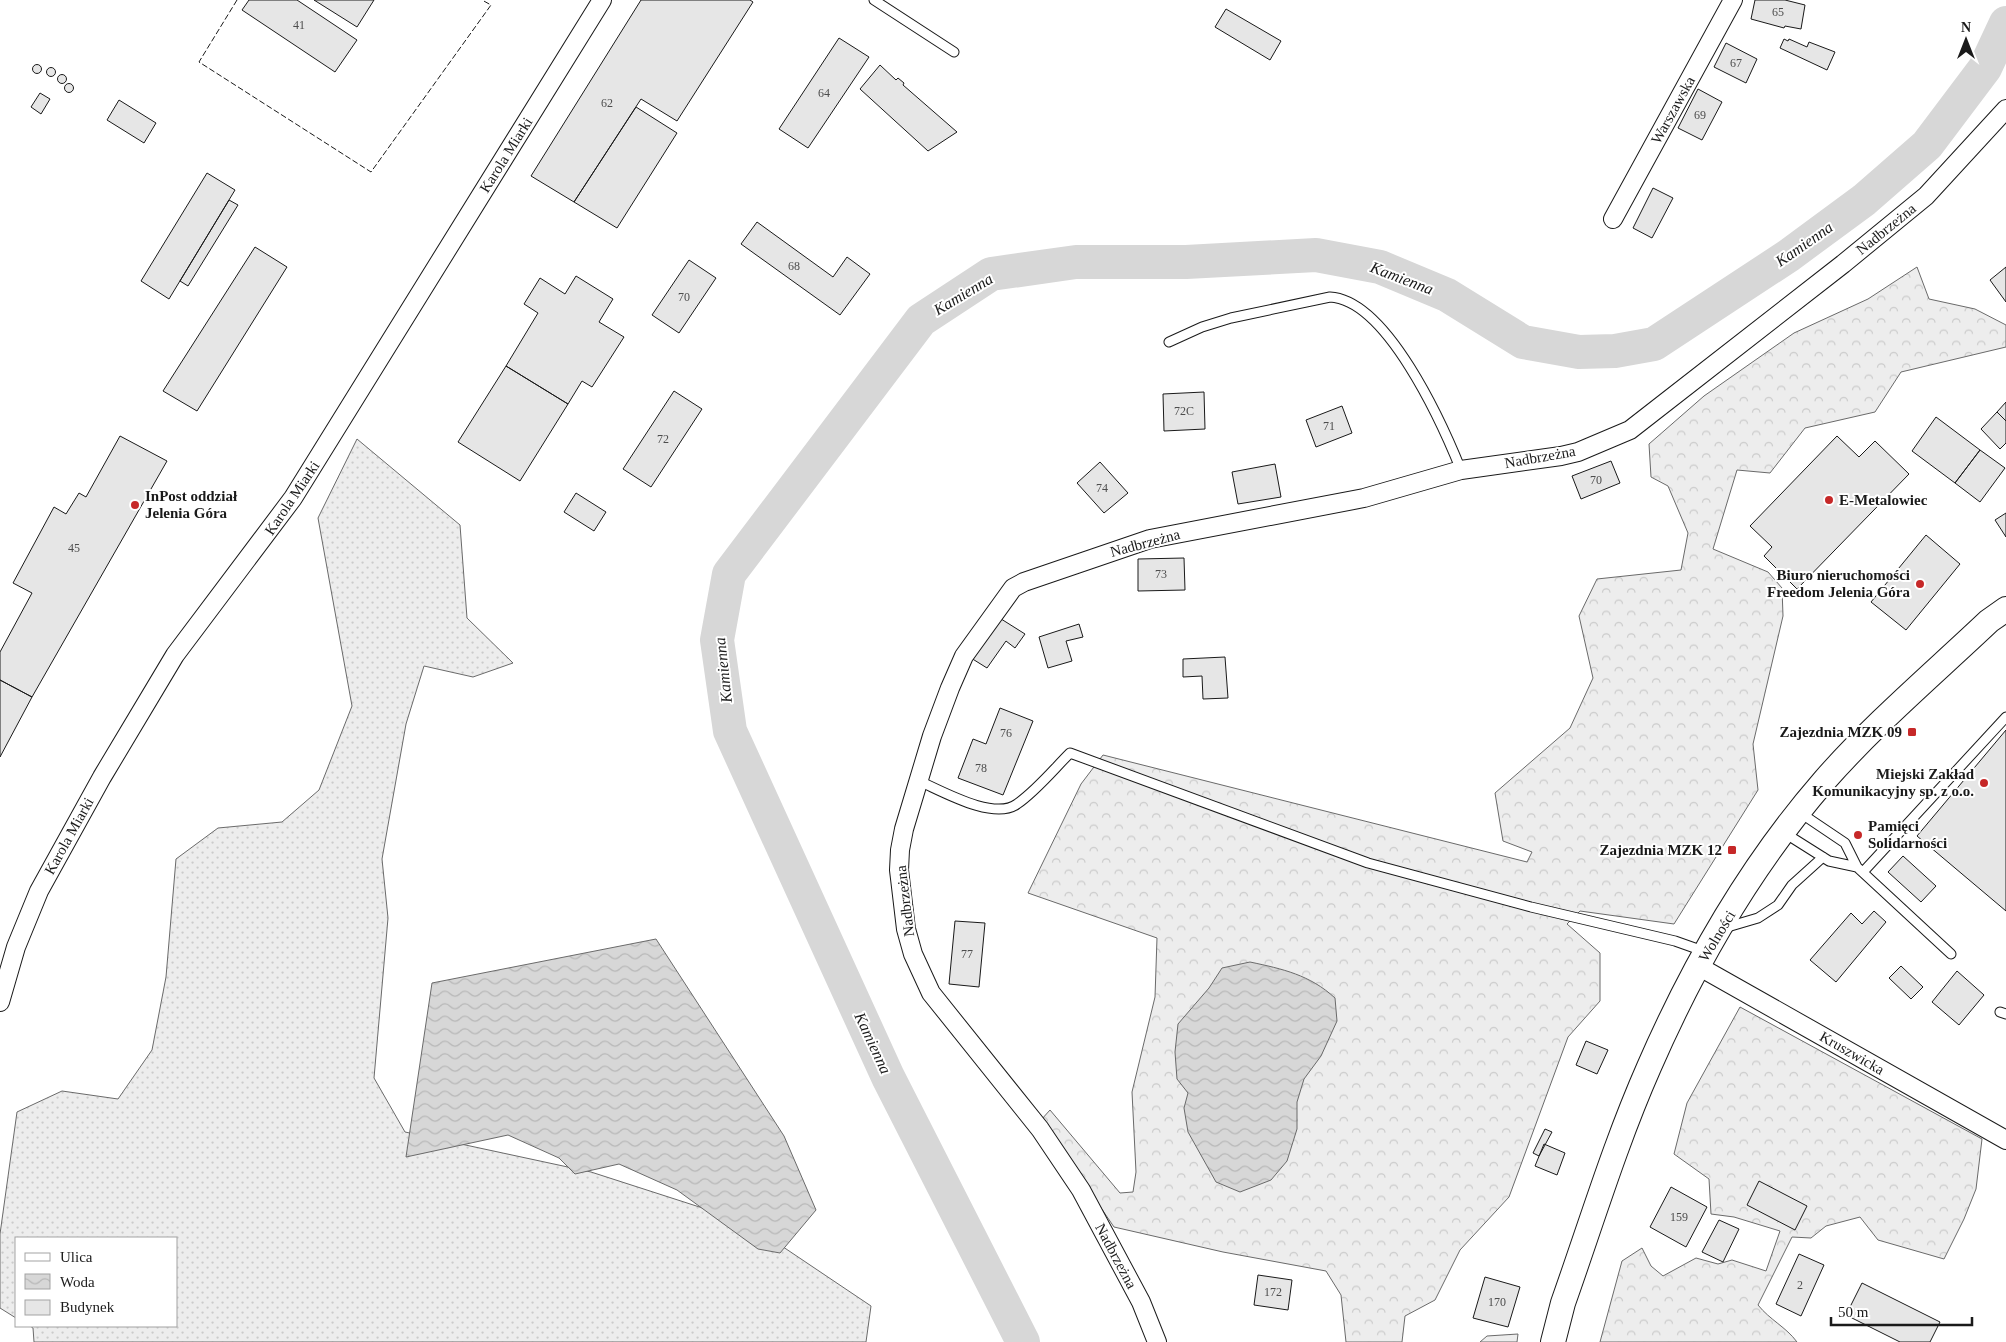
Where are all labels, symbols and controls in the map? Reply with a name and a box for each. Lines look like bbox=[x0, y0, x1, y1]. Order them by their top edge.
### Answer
house number: 65 bbox=[1772, 5, 1784, 19]
north arrow bbox=[1941, 15, 1991, 65]
house number: 41 bbox=[293, 18, 305, 32]
text: N bbox=[1961, 20, 1971, 35]
house number: 67 bbox=[1730, 56, 1742, 70]
street label: Warszawska bbox=[1648, 73, 1698, 146]
house number: 64 bbox=[818, 86, 830, 100]
house number: 62 bbox=[601, 96, 613, 110]
house number: 69 bbox=[1694, 108, 1706, 122]
street label: Karola Miarki bbox=[477, 115, 535, 195]
street label: Nadbrzeżna bbox=[1853, 200, 1919, 258]
water label: Kamienna bbox=[1771, 218, 1836, 270]
water label: Kamienna bbox=[1367, 258, 1436, 298]
house number: 68 bbox=[788, 259, 800, 273]
water label: Kamienna bbox=[930, 270, 996, 319]
house number: 70 bbox=[678, 290, 690, 304]
house number: 72C bbox=[1174, 404, 1194, 418]
house number: 71 bbox=[1323, 419, 1335, 433]
house number: 72 bbox=[657, 432, 669, 446]
street label: Nadbrzeżna bbox=[1503, 443, 1577, 471]
street label: Karola Miarki bbox=[261, 458, 323, 538]
house number: 70 bbox=[1590, 473, 1602, 487]
house number: 74 bbox=[1096, 481, 1108, 495]
place label: InPost oddział Jelenia Góra bbox=[145, 488, 238, 521]
place label: E-Metalowiec bbox=[1839, 492, 1928, 508]
marker: E-Metalowiec bbox=[1823, 494, 1835, 506]
marker: InPost oddział Jelenia Góra bbox=[129, 499, 141, 511]
street label: Nadbrzeżna bbox=[1108, 526, 1182, 560]
house number: 45 bbox=[68, 541, 80, 555]
house number: 73 bbox=[1155, 567, 1167, 581]
place label: Biuro nieruchomości Freedom Jelenia Góra bbox=[1767, 567, 1910, 600]
marker: Biuro nieruchomości Freedom Jelenia Góra bbox=[1914, 578, 1926, 590]
water label: Kamienna bbox=[711, 636, 735, 705]
place label: Zajezdnia MZK 09 bbox=[1780, 724, 1902, 740]
house number: 76 bbox=[1000, 726, 1012, 740]
marker: Zajezdnia MZK 09 bbox=[1906, 726, 1918, 738]
house number: 78 bbox=[975, 761, 987, 775]
place label: Miejski Zakład Komunikacyjny sp. z o.o. bbox=[1812, 766, 1975, 799]
marker: Miejski Zakład Komunikacyjny sp. z o.o. bbox=[1978, 777, 1990, 789]
street label: Karola Miarki bbox=[41, 795, 97, 877]
place label: Pamięci Solidarności bbox=[1868, 818, 1947, 851]
marker: Pamięci Solidarności bbox=[1852, 829, 1864, 841]
place label: Zajezdnia MZK 12 bbox=[1600, 842, 1722, 858]
marker: Zajezdnia MZK 12 bbox=[1726, 844, 1738, 856]
street label: Nadbrzeżna bbox=[893, 864, 917, 938]
street label: Wolności bbox=[1696, 908, 1738, 964]
house number: 77 bbox=[961, 947, 973, 961]
water label: Kamienna bbox=[851, 1009, 895, 1076]
street label: Kruszwicka bbox=[1817, 1028, 1887, 1078]
house number: 159 bbox=[1670, 1210, 1688, 1224]
street label: Nadbrzeżna bbox=[1092, 1221, 1140, 1292]
legend bbox=[15, 1237, 178, 1327]
text: Ulica bbox=[60, 1249, 93, 1265]
text: Woda bbox=[60, 1274, 95, 1290]
house number: 2 bbox=[1797, 1278, 1803, 1292]
house number: 172 bbox=[1264, 1285, 1282, 1299]
scale bar bbox=[1831, 1294, 1972, 1326]
house number: 170 bbox=[1488, 1295, 1506, 1309]
text: Budynek bbox=[60, 1299, 115, 1315]
text: 50 m bbox=[1838, 1304, 1869, 1320]

